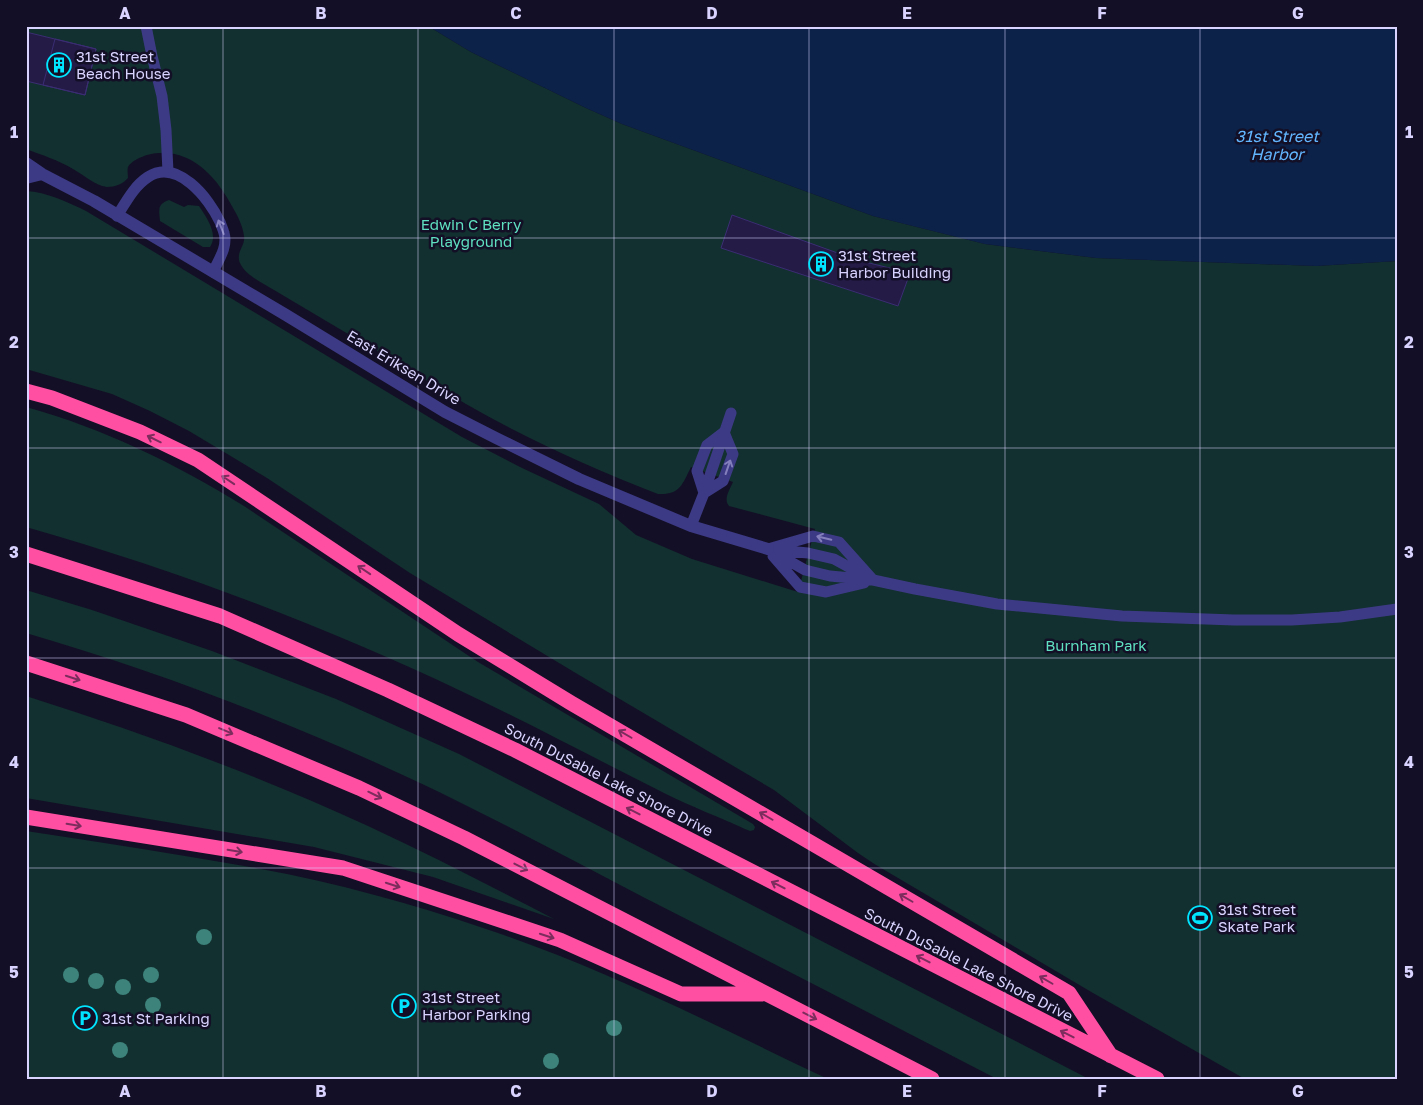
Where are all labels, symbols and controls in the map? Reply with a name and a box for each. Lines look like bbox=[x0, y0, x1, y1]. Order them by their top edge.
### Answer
text: A bbox=[119, 3, 131, 23]
text: B bbox=[315, 3, 327, 23]
text: C bbox=[510, 3, 522, 23]
text: D bbox=[706, 3, 718, 23]
text: E bbox=[902, 3, 912, 23]
text: F bbox=[1097, 3, 1107, 23]
text: G bbox=[1292, 3, 1304, 23]
place label: 31st Street Beach House bbox=[76, 47, 171, 82]
building icon: 31st Street Beach House bbox=[46, 52, 72, 78]
text: 1 bbox=[10, 122, 18, 142]
text: 1 bbox=[1405, 122, 1413, 142]
water label: 31st Street Harbor bbox=[1235, 126, 1320, 164]
park label: Edwin C Berry Playground bbox=[421, 215, 522, 250]
one-way arrow bbox=[216, 219, 225, 235]
place label: 31st Street Harbor Building bbox=[838, 246, 951, 281]
building icon: 31st Street Harbor Building bbox=[808, 251, 834, 277]
street label: East Eriksen Drive bbox=[344, 326, 464, 408]
text: 2 bbox=[9, 332, 19, 352]
text: 2 bbox=[1404, 332, 1414, 352]
one-way arrow bbox=[147, 434, 162, 444]
one-way arrow bbox=[724, 460, 733, 475]
one-way arrow bbox=[221, 475, 235, 485]
one-way arrow bbox=[817, 533, 833, 542]
text: 3 bbox=[9, 542, 19, 562]
text: 3 bbox=[1404, 542, 1414, 562]
one-way arrow bbox=[357, 565, 371, 575]
park label: Burnham Park bbox=[1045, 636, 1147, 654]
one-way arrow bbox=[64, 673, 80, 683]
street label: South DuSable Lake Shore Drive bbox=[502, 718, 717, 840]
one-way arrow bbox=[218, 727, 233, 737]
one-way arrow bbox=[619, 729, 633, 739]
text: 4 bbox=[9, 752, 19, 772]
text: 4 bbox=[1404, 752, 1414, 772]
one-way arrow bbox=[367, 791, 382, 801]
one-way arrow bbox=[626, 806, 641, 816]
one-way arrow bbox=[758, 811, 773, 821]
one-way arrow bbox=[66, 820, 82, 830]
one-way arrow bbox=[226, 846, 242, 856]
one-way arrow bbox=[513, 863, 528, 872]
one-way arrow bbox=[385, 880, 401, 890]
one-way arrow bbox=[771, 880, 786, 889]
one-way arrow bbox=[899, 893, 914, 902]
place label: 31st Street Skate Park bbox=[1218, 900, 1296, 935]
street label: South DuSable Lake Shore Drive bbox=[862, 903, 1077, 1025]
sports icon: 31st Street Skate Park bbox=[1187, 905, 1213, 931]
one-way arrow bbox=[539, 931, 555, 941]
one-way arrow bbox=[915, 954, 930, 964]
text: 5 bbox=[9, 962, 19, 982]
text: 5 bbox=[1404, 962, 1414, 982]
one-way arrow bbox=[1040, 974, 1054, 984]
place label: 31st Street Harbor Parking bbox=[422, 988, 531, 1023]
parking icon: 31st Street Harbor Parking bbox=[391, 993, 417, 1019]
parking icon: 31st St Parking bbox=[72, 1005, 98, 1031]
place label: 31st St Parking bbox=[102, 1009, 210, 1027]
one-way arrow bbox=[802, 1012, 817, 1021]
one-way arrow bbox=[1060, 1028, 1075, 1038]
text: A bbox=[119, 1081, 131, 1101]
text: B bbox=[315, 1081, 327, 1101]
text: C bbox=[510, 1081, 522, 1101]
text: D bbox=[706, 1081, 718, 1101]
text: E bbox=[902, 1081, 912, 1101]
text: F bbox=[1097, 1081, 1107, 1101]
text: G bbox=[1292, 1081, 1304, 1101]

